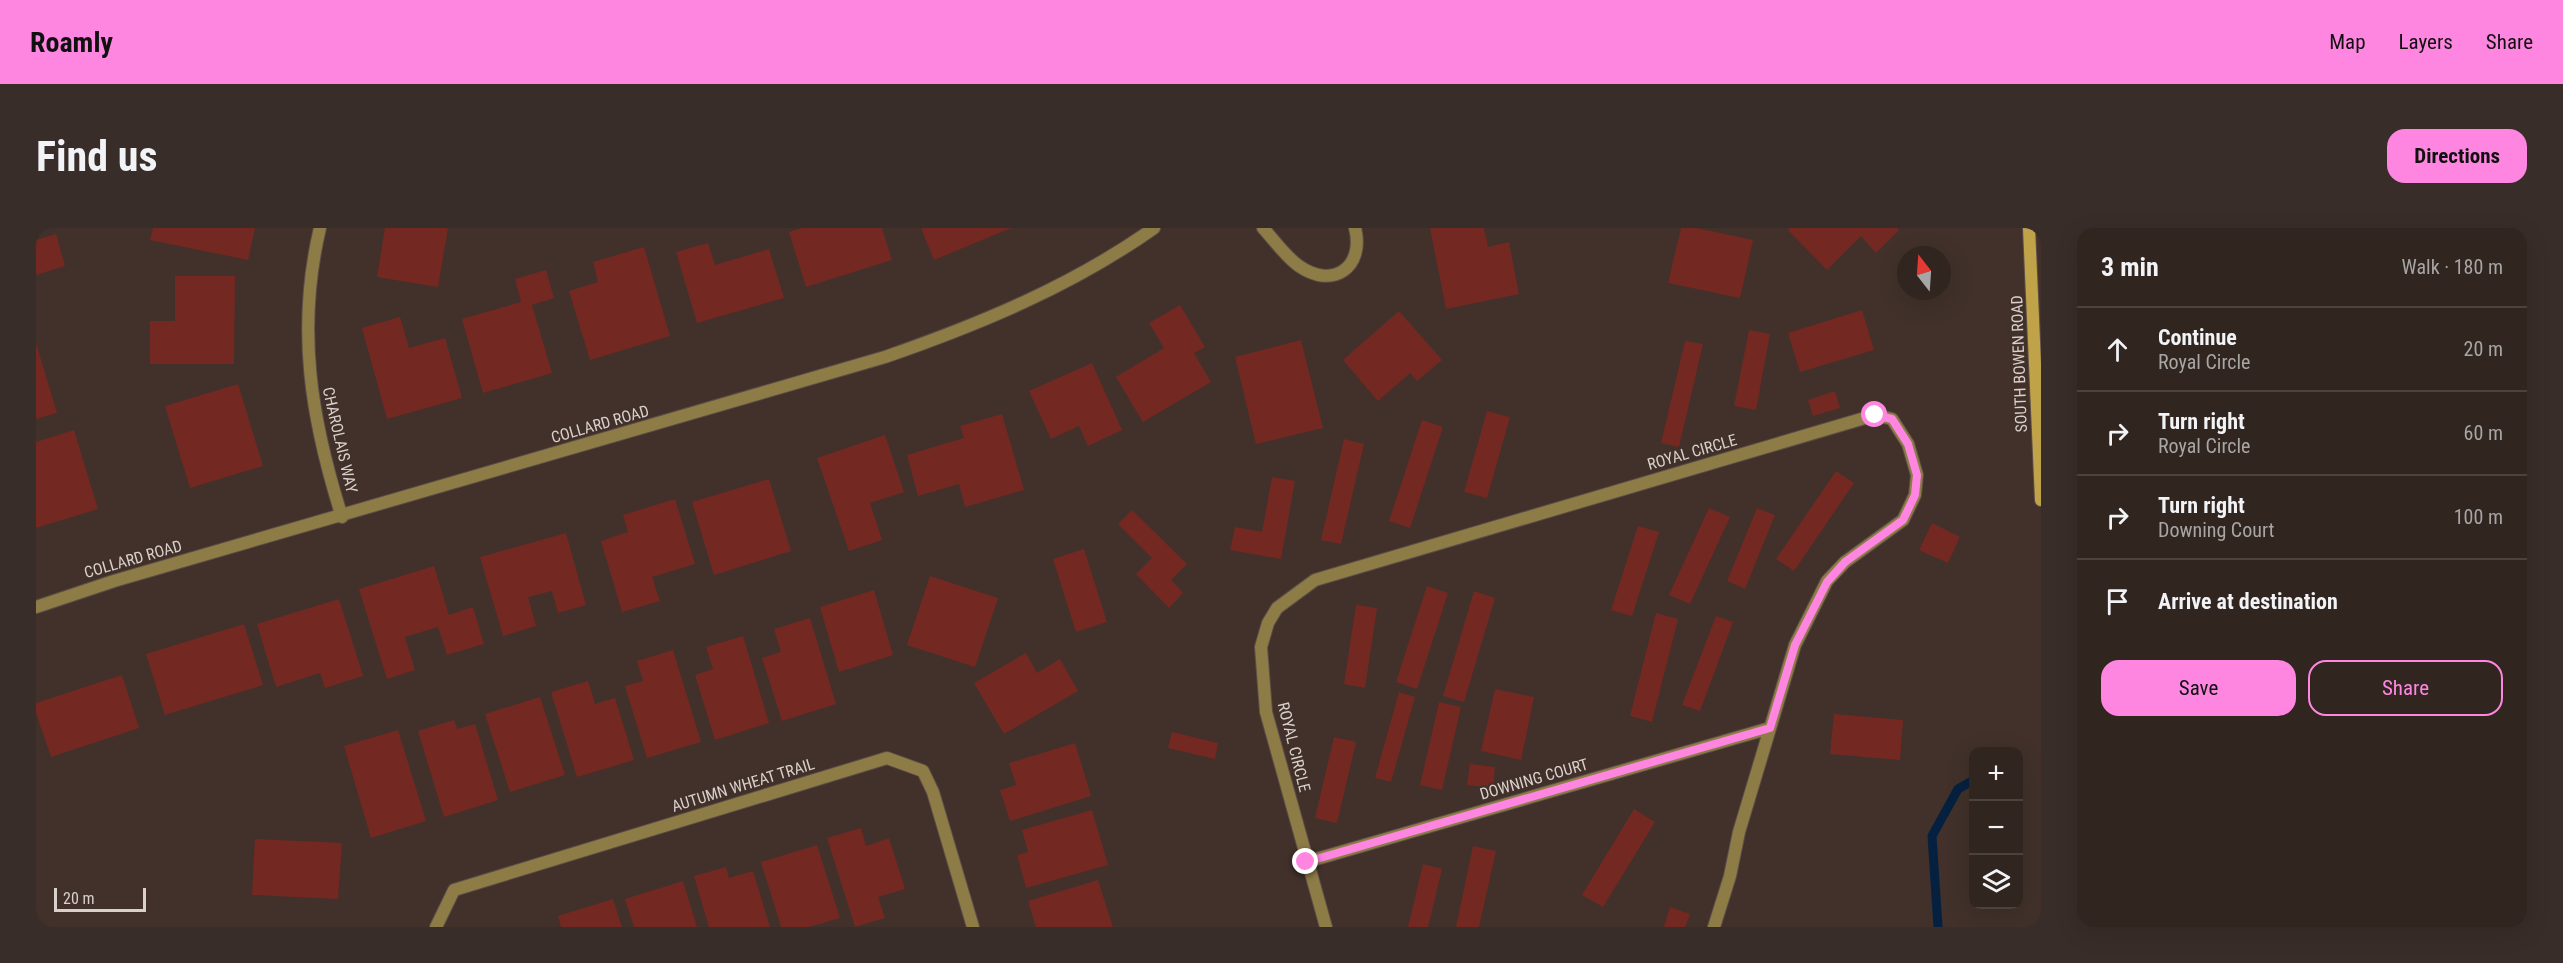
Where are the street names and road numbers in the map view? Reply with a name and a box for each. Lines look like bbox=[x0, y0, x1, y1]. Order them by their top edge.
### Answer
street label: SOUTH BOWEN ROAD bbox=[2007, 295, 2031, 433]
street label: CHAROLAIS WAY bbox=[319, 385, 362, 495]
street label: COLLARD ROAD bbox=[549, 401, 651, 447]
street label: ROYAL CIRCLE bbox=[1645, 430, 1739, 474]
street label: COLLARD ROAD bbox=[82, 536, 184, 582]
street label: ROYAL CIRCLE bbox=[1274, 700, 1314, 794]
street label: AUTUMN WHEAT TRAIL bbox=[669, 754, 817, 816]
street label: DOWNING COURT bbox=[1478, 754, 1590, 804]

